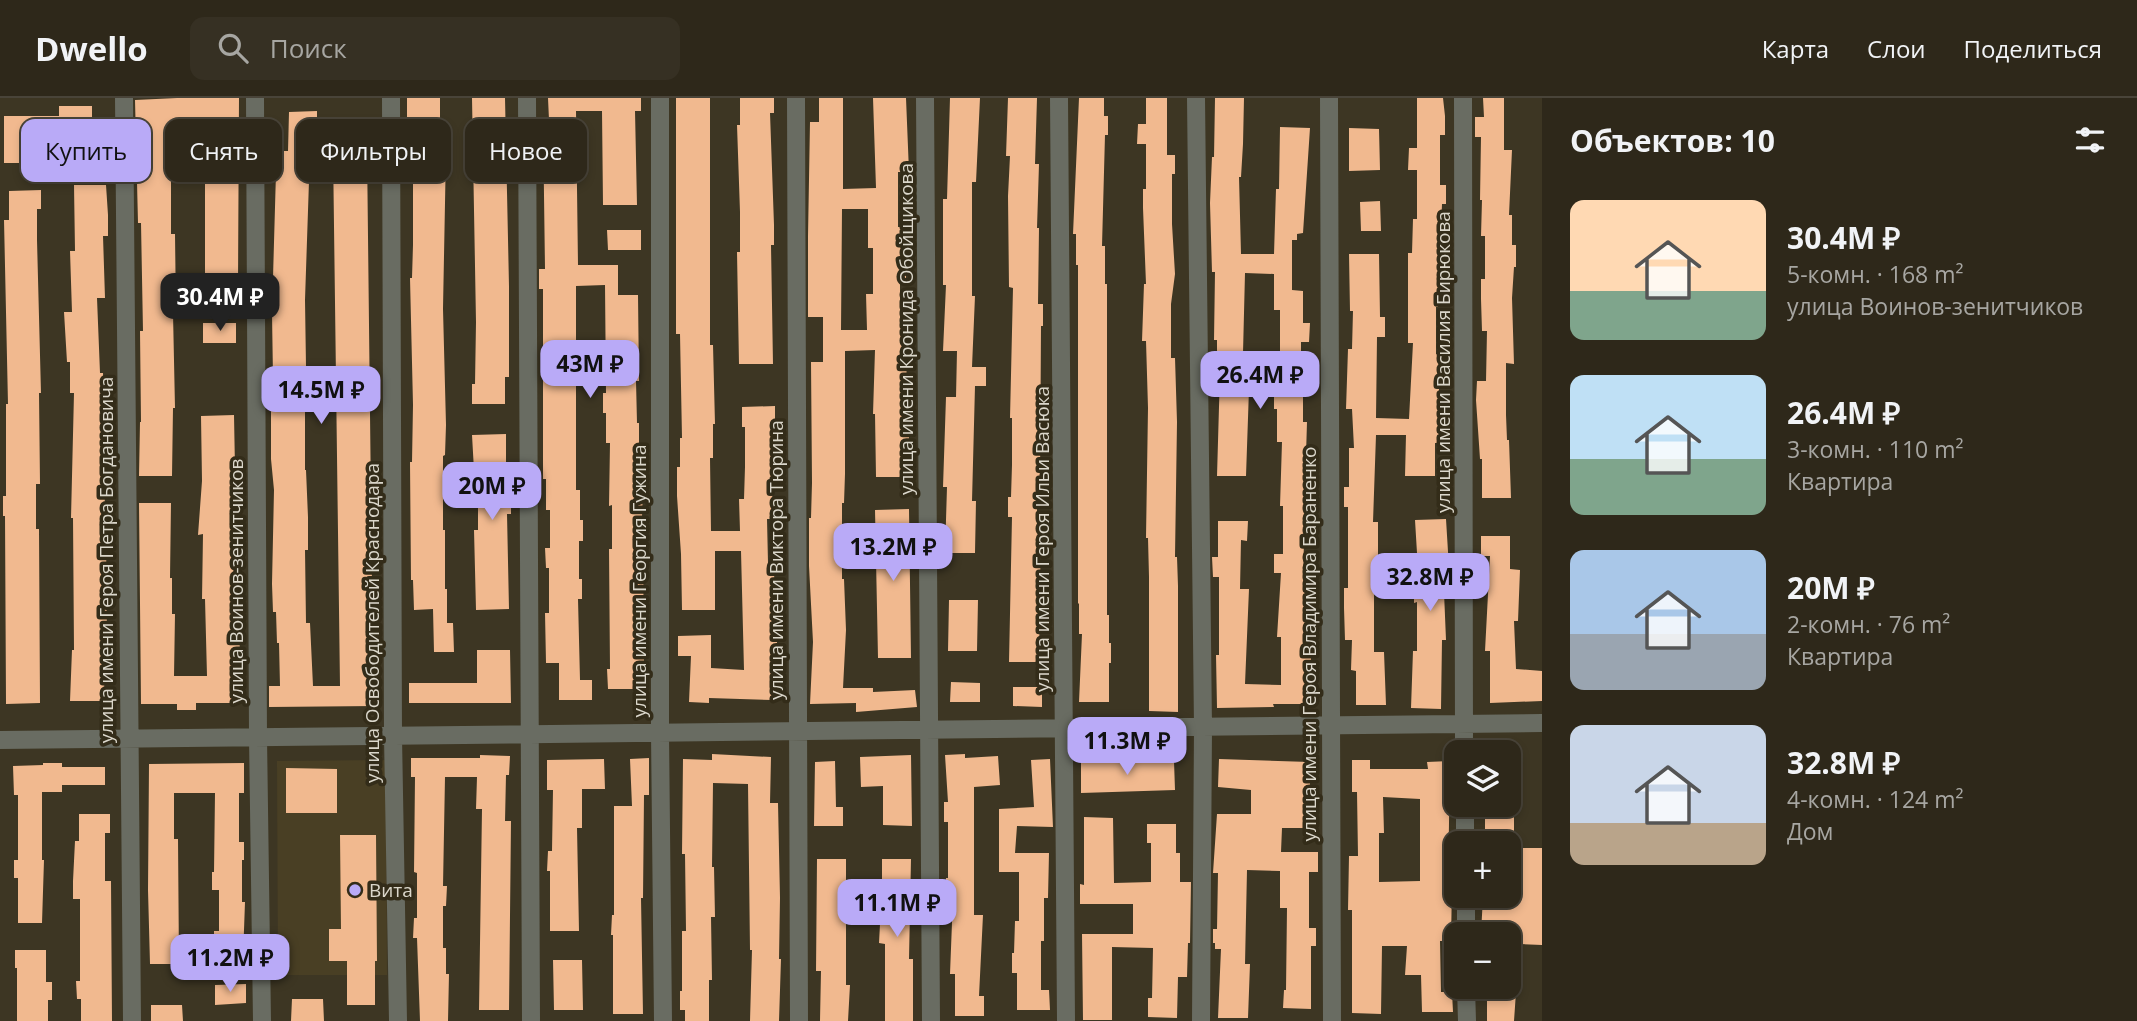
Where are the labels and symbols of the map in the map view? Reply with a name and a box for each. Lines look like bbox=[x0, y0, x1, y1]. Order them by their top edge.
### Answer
street label: улица имени Кронида Обойщикова bbox=[893, 163, 919, 495]
street label: улица имени Василия Бирюкова bbox=[1430, 211, 1456, 513]
pin: 30.4M ₽ bbox=[155, 274, 285, 333]
pin: 43M ₽ bbox=[541, 341, 639, 400]
pin: 26.4M ₽ bbox=[1195, 352, 1325, 411]
pin: 14.5M ₽ bbox=[256, 366, 386, 426]
street label: улица имени Героя Петра Богдановича bbox=[93, 377, 119, 743]
street label: улица имени Героя Ильи Васюка bbox=[1029, 386, 1055, 692]
street label: улица имени Виктора Тюрина bbox=[763, 420, 789, 700]
street label: улица имени Георгия Гужина bbox=[626, 445, 652, 717]
street label: улица имени Героя Владимира Бараненко bbox=[1296, 447, 1322, 841]
street label: улица Воинов-зенитчиков bbox=[223, 459, 249, 703]
pin: 20M ₽ bbox=[443, 462, 541, 522]
street label: улица Освободителей Краснодара bbox=[359, 463, 385, 783]
pin: 13.2M ₽ bbox=[828, 524, 958, 583]
pin: 32.8M ₽ bbox=[1365, 554, 1495, 613]
pin: 11.3M ₽ bbox=[1062, 718, 1192, 777]
place label: Вита bbox=[369, 877, 413, 903]
pin: 11.1M ₽ bbox=[832, 880, 962, 939]
marker: Вита bbox=[347, 882, 363, 898]
pin: 11.2M ₽ bbox=[165, 934, 295, 994]

